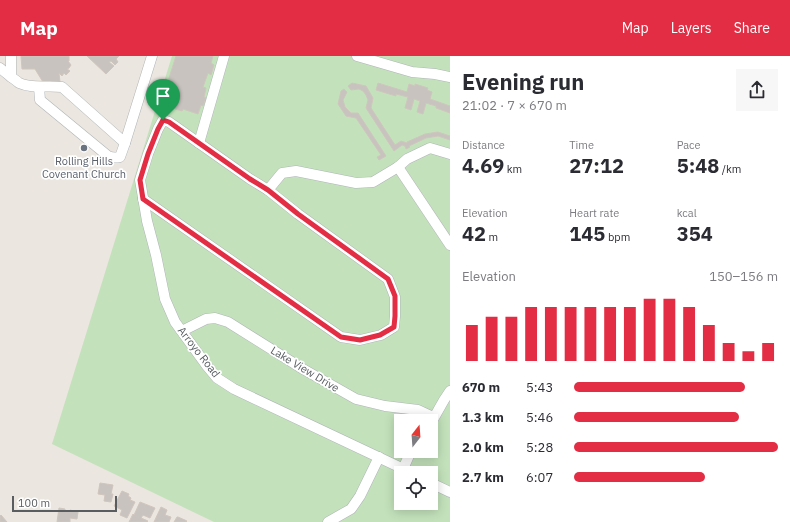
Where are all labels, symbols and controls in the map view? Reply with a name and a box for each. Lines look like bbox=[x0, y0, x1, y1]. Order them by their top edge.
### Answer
text: Map bbox=[20, 16, 58, 40]
text: Map bbox=[622, 19, 649, 37]
text: Layers bbox=[671, 19, 712, 37]
text: Share bbox=[734, 19, 770, 37]
text: Evening run bbox=[462, 67, 584, 96]
button: share bbox=[736, 69, 778, 111]
pin bbox=[146, 79, 180, 120]
icon: arrive bbox=[152, 85, 174, 107]
text: 21:02 · 7 × 670 m bbox=[462, 97, 567, 114]
text: Distance bbox=[462, 138, 505, 152]
text: Time bbox=[569, 138, 594, 152]
text: Pace bbox=[677, 138, 701, 152]
marker: Rolling Hills Covenant Church bbox=[79, 143, 89, 153]
text: 4.69 bbox=[462, 152, 504, 179]
text: 27:12 bbox=[569, 152, 624, 179]
text: 5:48 bbox=[677, 152, 719, 179]
place label: Rolling Hills Covenant Church bbox=[42, 154, 126, 181]
text: km bbox=[504, 162, 522, 176]
text: /km bbox=[719, 162, 741, 176]
text: Elevation bbox=[462, 206, 508, 220]
text: Heart rate bbox=[569, 206, 619, 220]
text: kcal bbox=[677, 206, 697, 220]
text: 42 bbox=[462, 220, 486, 247]
text: 145 bbox=[569, 220, 605, 247]
text: 354 bbox=[677, 220, 713, 247]
text: m bbox=[486, 230, 498, 244]
text: bpm bbox=[605, 230, 630, 244]
text: Elevation bbox=[462, 268, 516, 285]
text: 150–156 m bbox=[709, 268, 778, 285]
street label: Arroyo Road bbox=[175, 324, 223, 380]
street label: Lake View Drive bbox=[268, 343, 342, 395]
text: 670 m bbox=[462, 379, 500, 396]
text: 5:43 bbox=[526, 379, 553, 396]
text: 1.3 km bbox=[462, 409, 504, 426]
text: 5:46 bbox=[526, 409, 553, 426]
north arrow bbox=[394, 414, 438, 458]
map controls bbox=[394, 414, 438, 510]
text: 2.0 km bbox=[462, 439, 504, 456]
text: 5:28 bbox=[526, 439, 553, 456]
button: locate bbox=[394, 466, 438, 510]
text: 2.7 km bbox=[462, 469, 504, 486]
text: 6:07 bbox=[526, 469, 553, 486]
scale bar bbox=[12, 494, 117, 513]
text: 100 m bbox=[18, 496, 50, 510]

